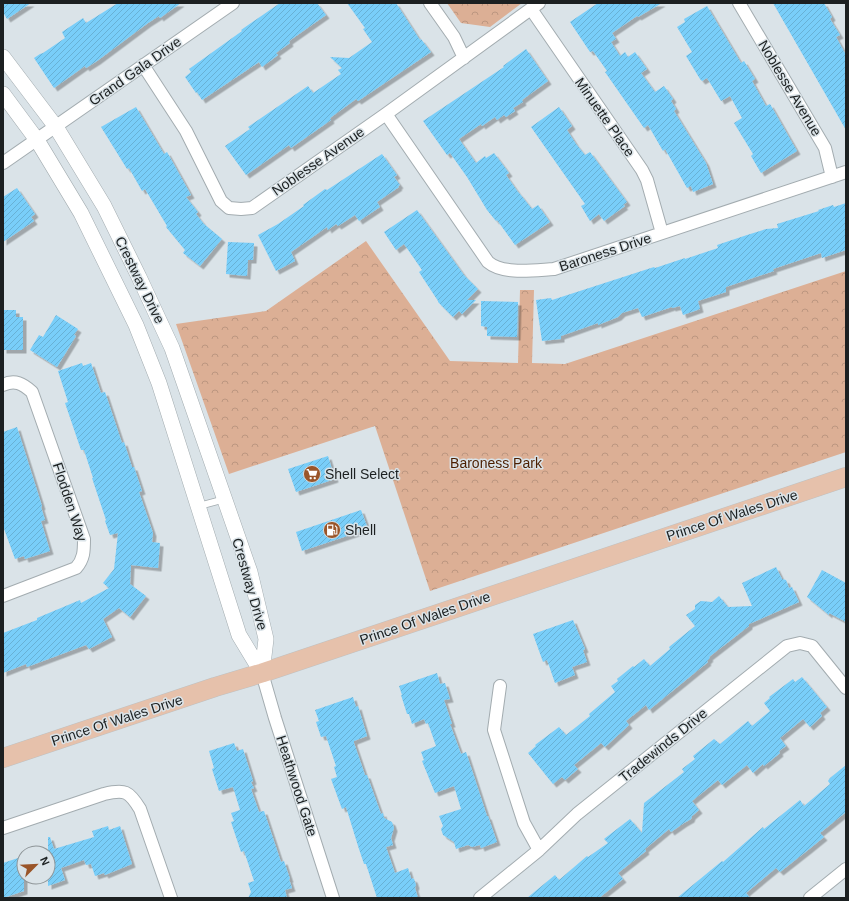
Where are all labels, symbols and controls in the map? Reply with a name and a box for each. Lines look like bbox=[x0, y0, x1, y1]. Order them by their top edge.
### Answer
street label: Grand Gala Drive bbox=[86, 33, 184, 109]
street label: Noblesse Avenue bbox=[755, 37, 825, 139]
street label: Minuette Place bbox=[572, 74, 638, 160]
street label: Noblesse Avenue bbox=[269, 123, 367, 199]
street label: Baroness Drive bbox=[557, 230, 653, 274]
street label: Crestway Drive bbox=[112, 234, 168, 326]
park label: Baroness Park bbox=[450, 455, 543, 471]
street label: Flodden Way bbox=[50, 461, 90, 543]
supermarket icon: Shell Select bbox=[302, 464, 322, 484]
place label: Shell Select bbox=[325, 466, 399, 482]
street label: Prince Of Wales Drive bbox=[664, 486, 800, 544]
fuel station icon: Shell bbox=[322, 520, 342, 540]
place label: Shell bbox=[345, 522, 376, 538]
street label: Crestway Drive bbox=[229, 536, 271, 632]
street label: Prince Of Wales Drive bbox=[358, 588, 493, 648]
street label: Prince Of Wales Drive bbox=[49, 691, 185, 749]
street label: Tradewinds Drive bbox=[616, 705, 710, 785]
street label: Heathwood Gate bbox=[273, 734, 321, 839]
north arrow bbox=[16, 845, 56, 885]
text: N bbox=[38, 855, 52, 867]

